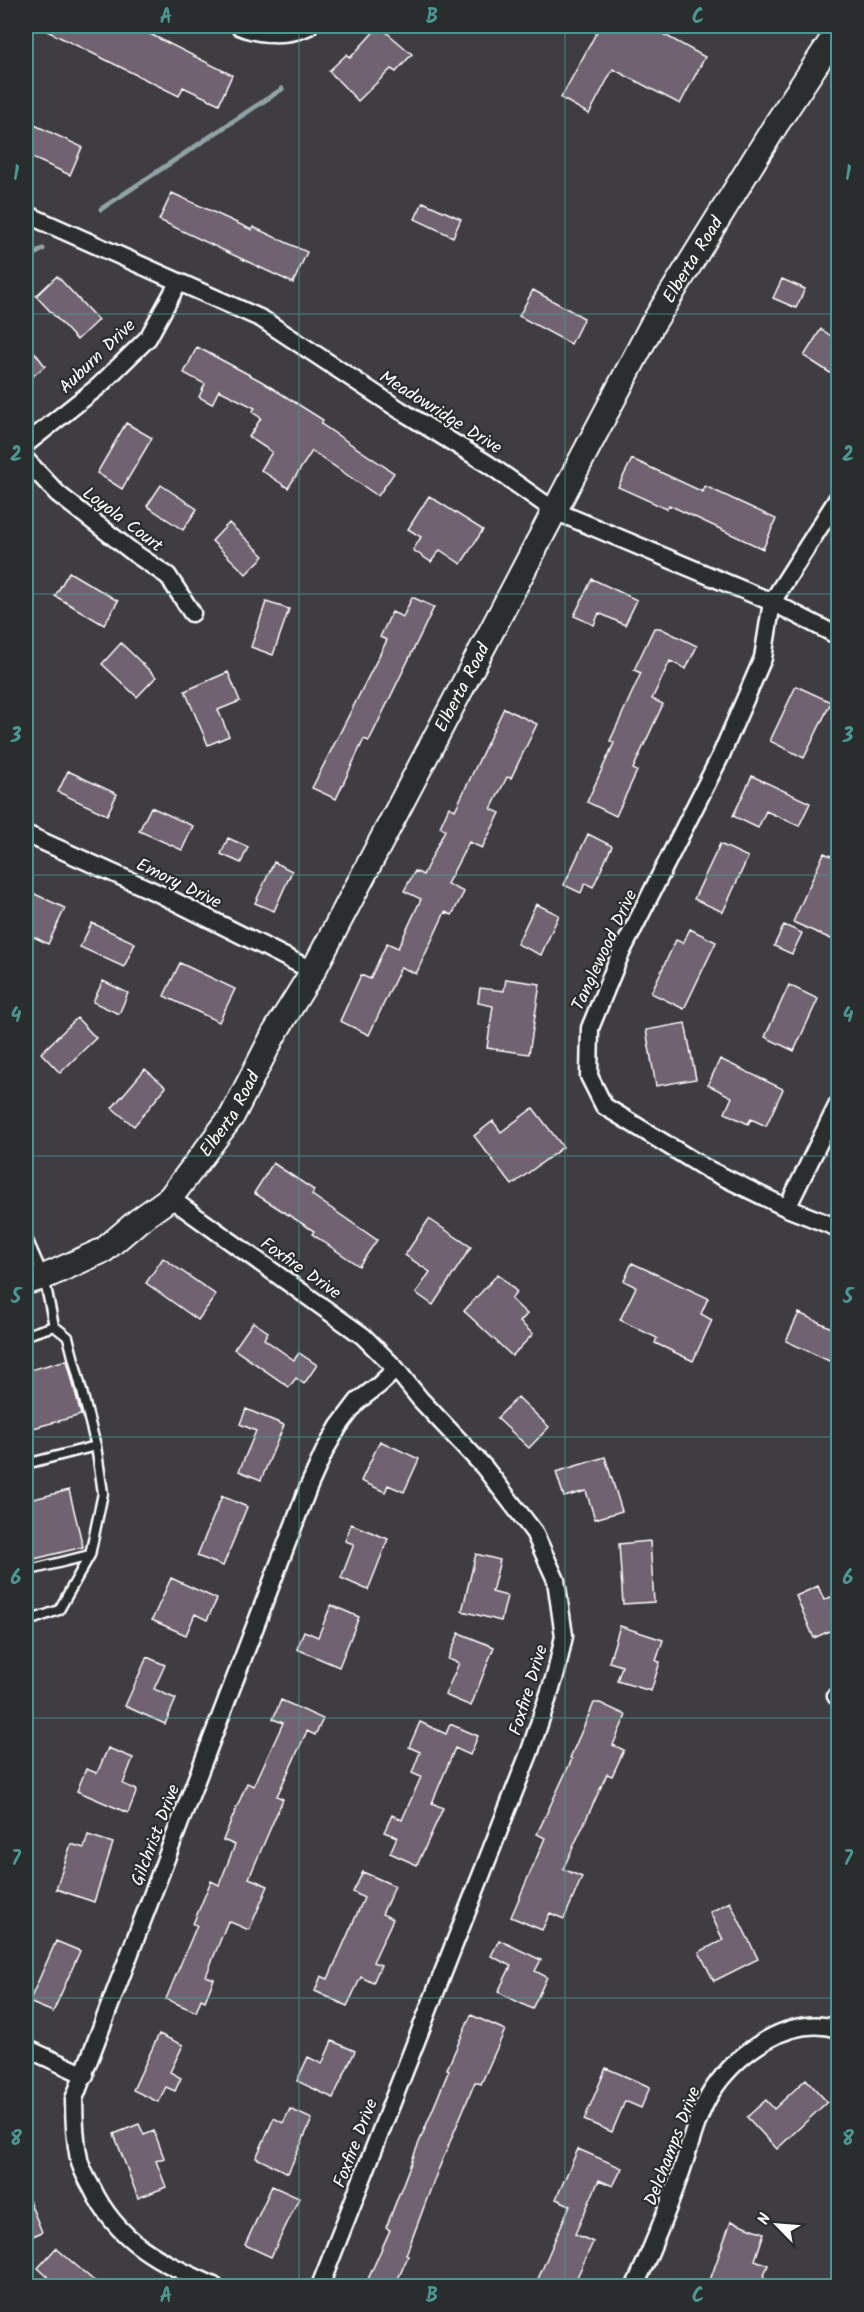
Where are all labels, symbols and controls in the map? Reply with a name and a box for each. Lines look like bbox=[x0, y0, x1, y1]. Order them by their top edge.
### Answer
text: A bbox=[160, 2, 172, 34]
text: B bbox=[426, 2, 438, 34]
text: C bbox=[692, 2, 704, 34]
text: 1 bbox=[13, 159, 19, 191]
text: 1 bbox=[845, 159, 851, 191]
street label: Elberta Road bbox=[656, 211, 732, 309]
street label: Auburn Drive bbox=[53, 313, 143, 402]
street label: Meadowridge Drive bbox=[373, 364, 508, 463]
text: 2 bbox=[10, 440, 22, 472]
text: 2 bbox=[842, 440, 854, 472]
street label: Loyola Court bbox=[75, 480, 170, 561]
street label: Elberta Road bbox=[428, 637, 499, 738]
text: 3 bbox=[10, 721, 22, 753]
text: 3 bbox=[842, 721, 854, 753]
street label: Emory Drive bbox=[131, 851, 226, 918]
street label: Tanglewood Drive bbox=[565, 885, 646, 1016]
text: 4 bbox=[11, 1001, 22, 1033]
text: 4 bbox=[843, 1001, 854, 1033]
street label: Elberta Road bbox=[193, 1065, 269, 1164]
street label: Foxfire Drive bbox=[253, 1231, 347, 1308]
text: 5 bbox=[10, 1282, 23, 1314]
text: 5 bbox=[842, 1282, 855, 1314]
text: 6 bbox=[11, 1563, 22, 1595]
text: 6 bbox=[843, 1563, 854, 1595]
street label: Foxfire Drive bbox=[502, 1641, 557, 1739]
street label: Gilchrist Drive bbox=[124, 1780, 189, 1891]
text: 7 bbox=[11, 1844, 21, 1876]
text: 7 bbox=[843, 1844, 853, 1876]
street label: Delchamps Drive bbox=[637, 2083, 709, 2210]
street label: Foxfire Drive bbox=[326, 2095, 387, 2192]
text: 8 bbox=[10, 2124, 22, 2156]
text: 8 bbox=[842, 2124, 854, 2156]
north arrow bbox=[747, 2195, 807, 2255]
text: N bbox=[751, 2209, 778, 2229]
text: A bbox=[160, 2281, 172, 2312]
text: B bbox=[426, 2281, 438, 2312]
text: C bbox=[692, 2281, 704, 2312]

